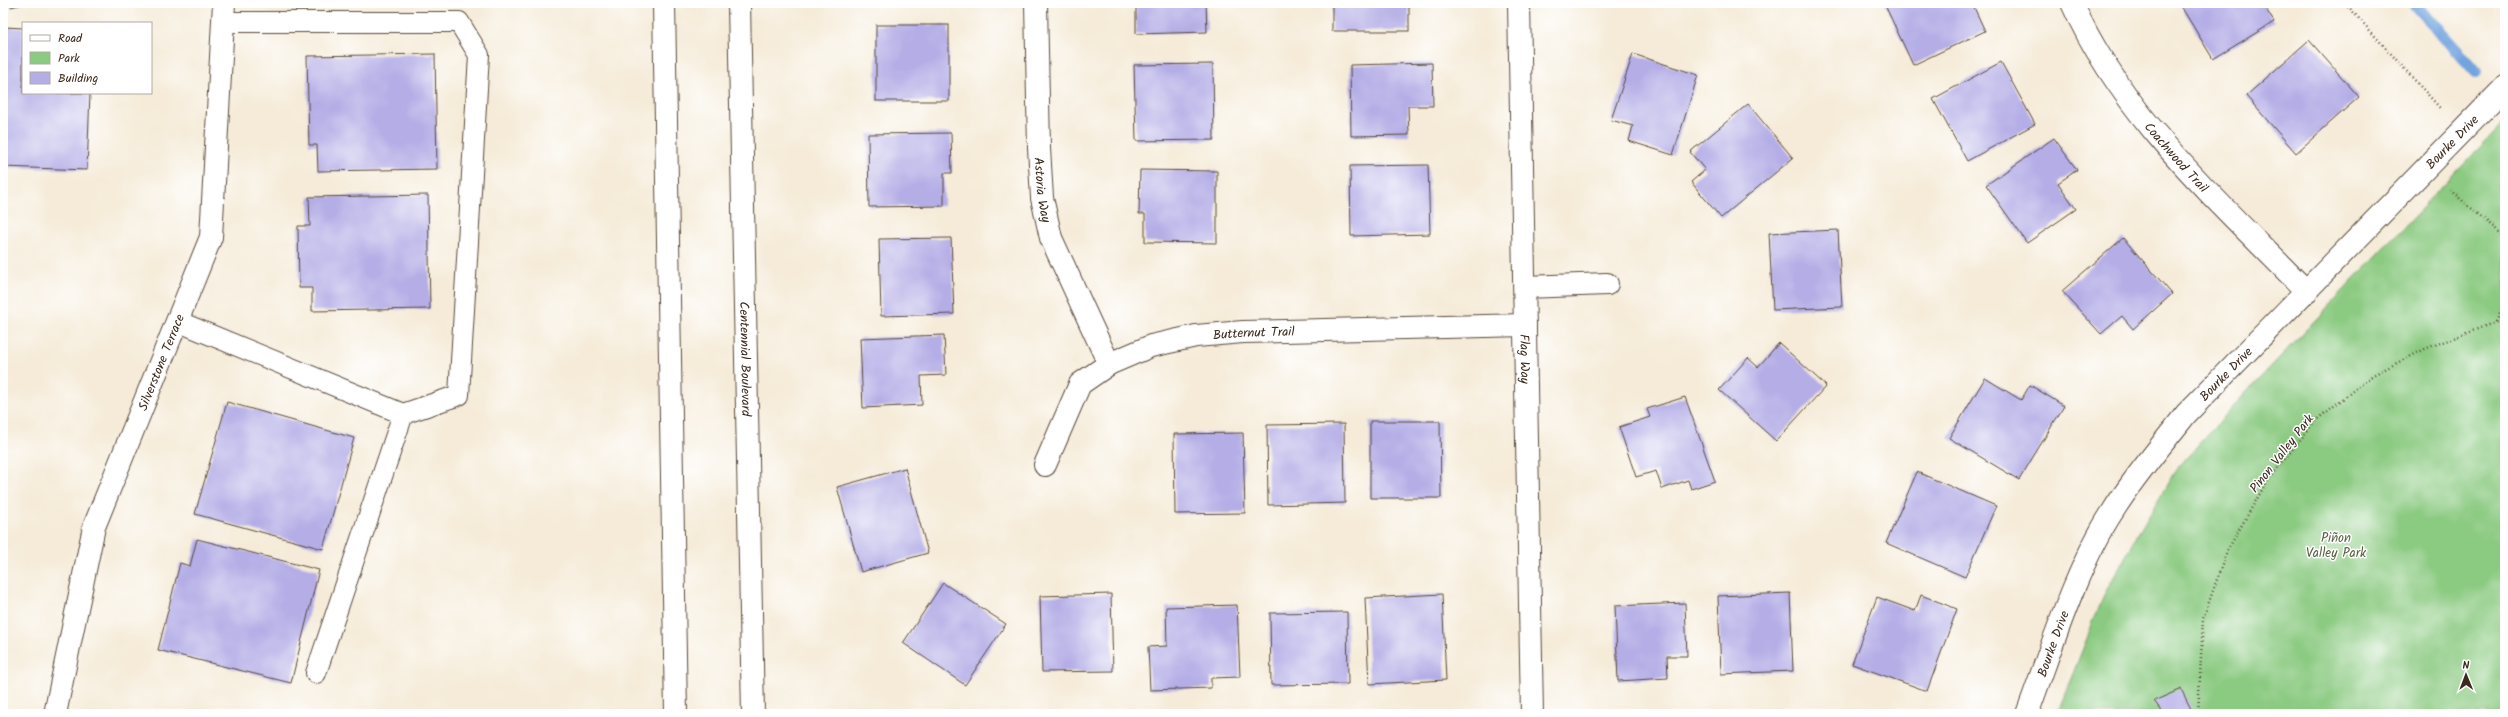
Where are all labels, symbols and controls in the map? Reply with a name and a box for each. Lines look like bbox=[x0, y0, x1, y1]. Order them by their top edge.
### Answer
legend bbox=[22, 22, 152, 94]
text: Road bbox=[58, 29, 83, 48]
text: Park bbox=[58, 49, 80, 68]
text: Building bbox=[58, 69, 98, 88]
street label: Bourke Drive bbox=[2421, 110, 2485, 175]
street label: Coachwood Trail bbox=[2138, 118, 2213, 198]
street label: Astoria Way bbox=[1028, 157, 1056, 226]
street label: Centennial Boulevard bbox=[733, 301, 756, 417]
street label: Silverstone Terrace bbox=[133, 311, 191, 414]
street label: Butternut Trail bbox=[1212, 322, 1295, 347]
street label: Flag Way bbox=[1513, 334, 1535, 385]
street label: Bourke Drive bbox=[2195, 342, 2258, 407]
street label: Pinon Valley Park bbox=[2245, 409, 2320, 498]
park label: Piñon Valley Park bbox=[2306, 528, 2367, 564]
street label: Bourke Drive bbox=[2032, 608, 2076, 680]
north arrow bbox=[2446, 655, 2486, 695]
text: N bbox=[2462, 657, 2470, 675]

